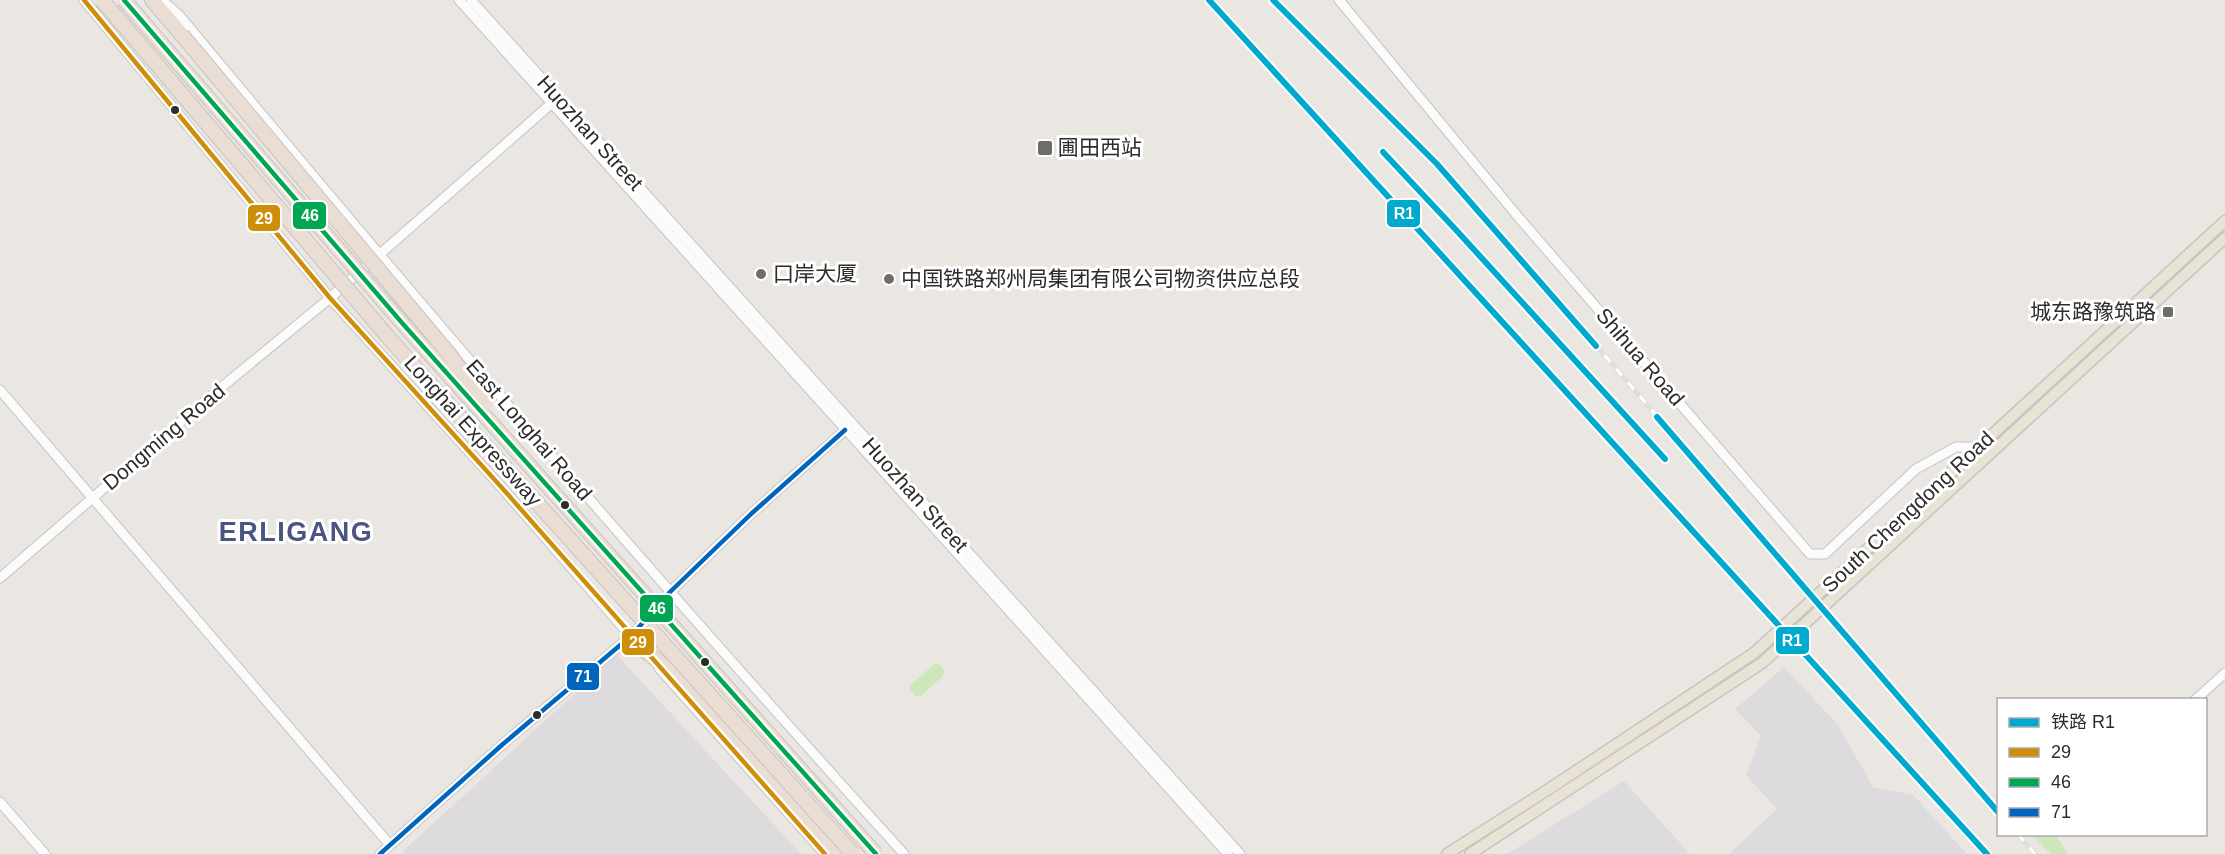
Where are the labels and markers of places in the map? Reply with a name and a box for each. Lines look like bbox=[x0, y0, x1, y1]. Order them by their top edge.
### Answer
unlabelled marker bbox=[169, 104, 181, 116]
place label: 圃田西站 bbox=[1058, 136, 1142, 159]
marker: 圃田西站 bbox=[1036, 139, 1054, 157]
place label: 口岸大厦 bbox=[773, 262, 857, 285]
marker: 口岸大厦 bbox=[754, 267, 768, 281]
place label: 中国铁路郑州局集团有限公司物资供应总段 bbox=[901, 267, 1300, 290]
marker: 中国铁路郑州局集团有限公司物资供应总段 bbox=[882, 272, 896, 286]
place label: 城东路豫筑路 bbox=[2030, 300, 2156, 323]
marker: 城东路豫筑路 bbox=[2161, 305, 2175, 319]
unlabelled marker bbox=[559, 499, 571, 511]
unlabelled marker bbox=[699, 656, 711, 668]
unlabelled marker bbox=[531, 709, 543, 721]

